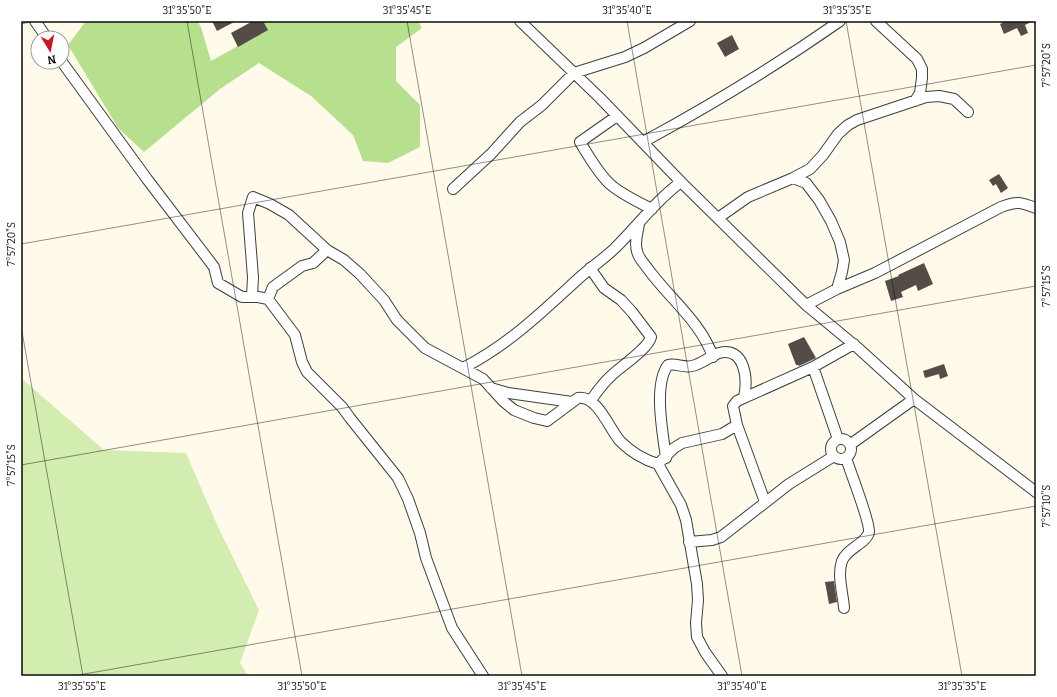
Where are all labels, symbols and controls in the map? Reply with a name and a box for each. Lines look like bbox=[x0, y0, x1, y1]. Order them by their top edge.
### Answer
text: 31°35'50"E bbox=[163, 5, 211, 17]
text: 31°35'45"E bbox=[383, 5, 431, 17]
text: 31°35'40"E bbox=[602, 5, 652, 17]
text: 31°35'35"E bbox=[823, 5, 871, 17]
north arrow bbox=[30, 30, 70, 70]
text: 7°57'20"S bbox=[1041, 43, 1053, 87]
text: N bbox=[46, 52, 57, 67]
text: 7°57'20"S bbox=[6, 222, 18, 266]
text: 7°57'15"S bbox=[1041, 265, 1053, 307]
text: 7°57'15"S bbox=[6, 444, 18, 486]
text: 7°57'10"S bbox=[1041, 485, 1053, 527]
text: 31°35'55"E bbox=[58, 681, 106, 693]
text: 31°35'50"E bbox=[278, 681, 326, 693]
text: 31°35'45"E bbox=[498, 681, 546, 693]
text: 31°35'40"E bbox=[717, 681, 767, 693]
text: 31°35'35"E bbox=[938, 681, 986, 693]

